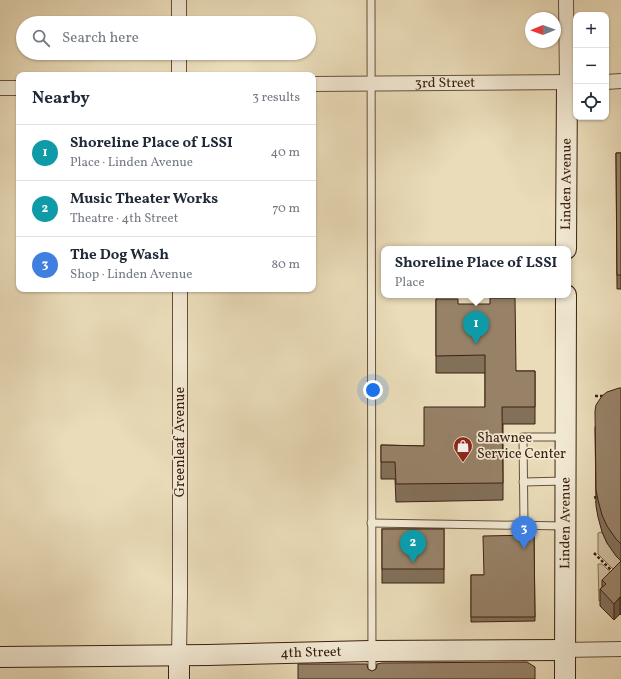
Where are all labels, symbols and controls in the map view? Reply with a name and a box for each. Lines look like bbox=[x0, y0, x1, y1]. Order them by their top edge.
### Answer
north arrow bbox=[525, 12, 561, 48]
map controls bbox=[573, 12, 609, 120]
button: + bbox=[573, 12, 609, 48]
search box bbox=[16, 16, 316, 60]
icon: search bbox=[30, 27, 52, 49]
text: Search here bbox=[62, 28, 139, 49]
button: − bbox=[573, 48, 609, 84]
street label: 3rd Street bbox=[415, 73, 475, 93]
button: locate bbox=[573, 84, 609, 120]
text: Nearby bbox=[32, 87, 90, 110]
text: 3 results bbox=[252, 89, 300, 107]
text: Shoreline Place of LSSI bbox=[70, 133, 233, 154]
street label: Linden Avenue bbox=[557, 138, 576, 230]
text: 1 bbox=[42, 144, 48, 162]
text: 40 m bbox=[271, 144, 300, 162]
text: Place · Linden Avenue bbox=[70, 154, 193, 172]
text: Music Theater Works bbox=[70, 189, 218, 210]
text: 2 bbox=[42, 200, 48, 218]
text: 70 m bbox=[272, 200, 300, 218]
text: Theatre · 4th Street bbox=[70, 210, 178, 228]
text: The Dog Wash bbox=[70, 245, 169, 266]
popup bbox=[381, 246, 571, 298]
text: Shoreline Place of LSSI bbox=[395, 253, 557, 274]
text: 3 bbox=[42, 256, 48, 274]
text: 80 m bbox=[271, 256, 300, 274]
text: Shop · Linden Avenue bbox=[70, 266, 192, 284]
text: Place bbox=[395, 274, 425, 292]
pin: 1 bbox=[463, 311, 489, 344]
your location bbox=[363, 380, 383, 400]
street label: Greenleaf Avenue bbox=[171, 386, 190, 497]
place label: Shawnee Service Center bbox=[477, 429, 566, 464]
shop icon: Shawnee Service Center bbox=[452, 435, 474, 463]
street label: Linden Avenue bbox=[556, 477, 575, 569]
pin: 3 bbox=[511, 516, 537, 549]
pin: 2 bbox=[400, 530, 426, 563]
street label: 4th Street bbox=[280, 642, 342, 663]

